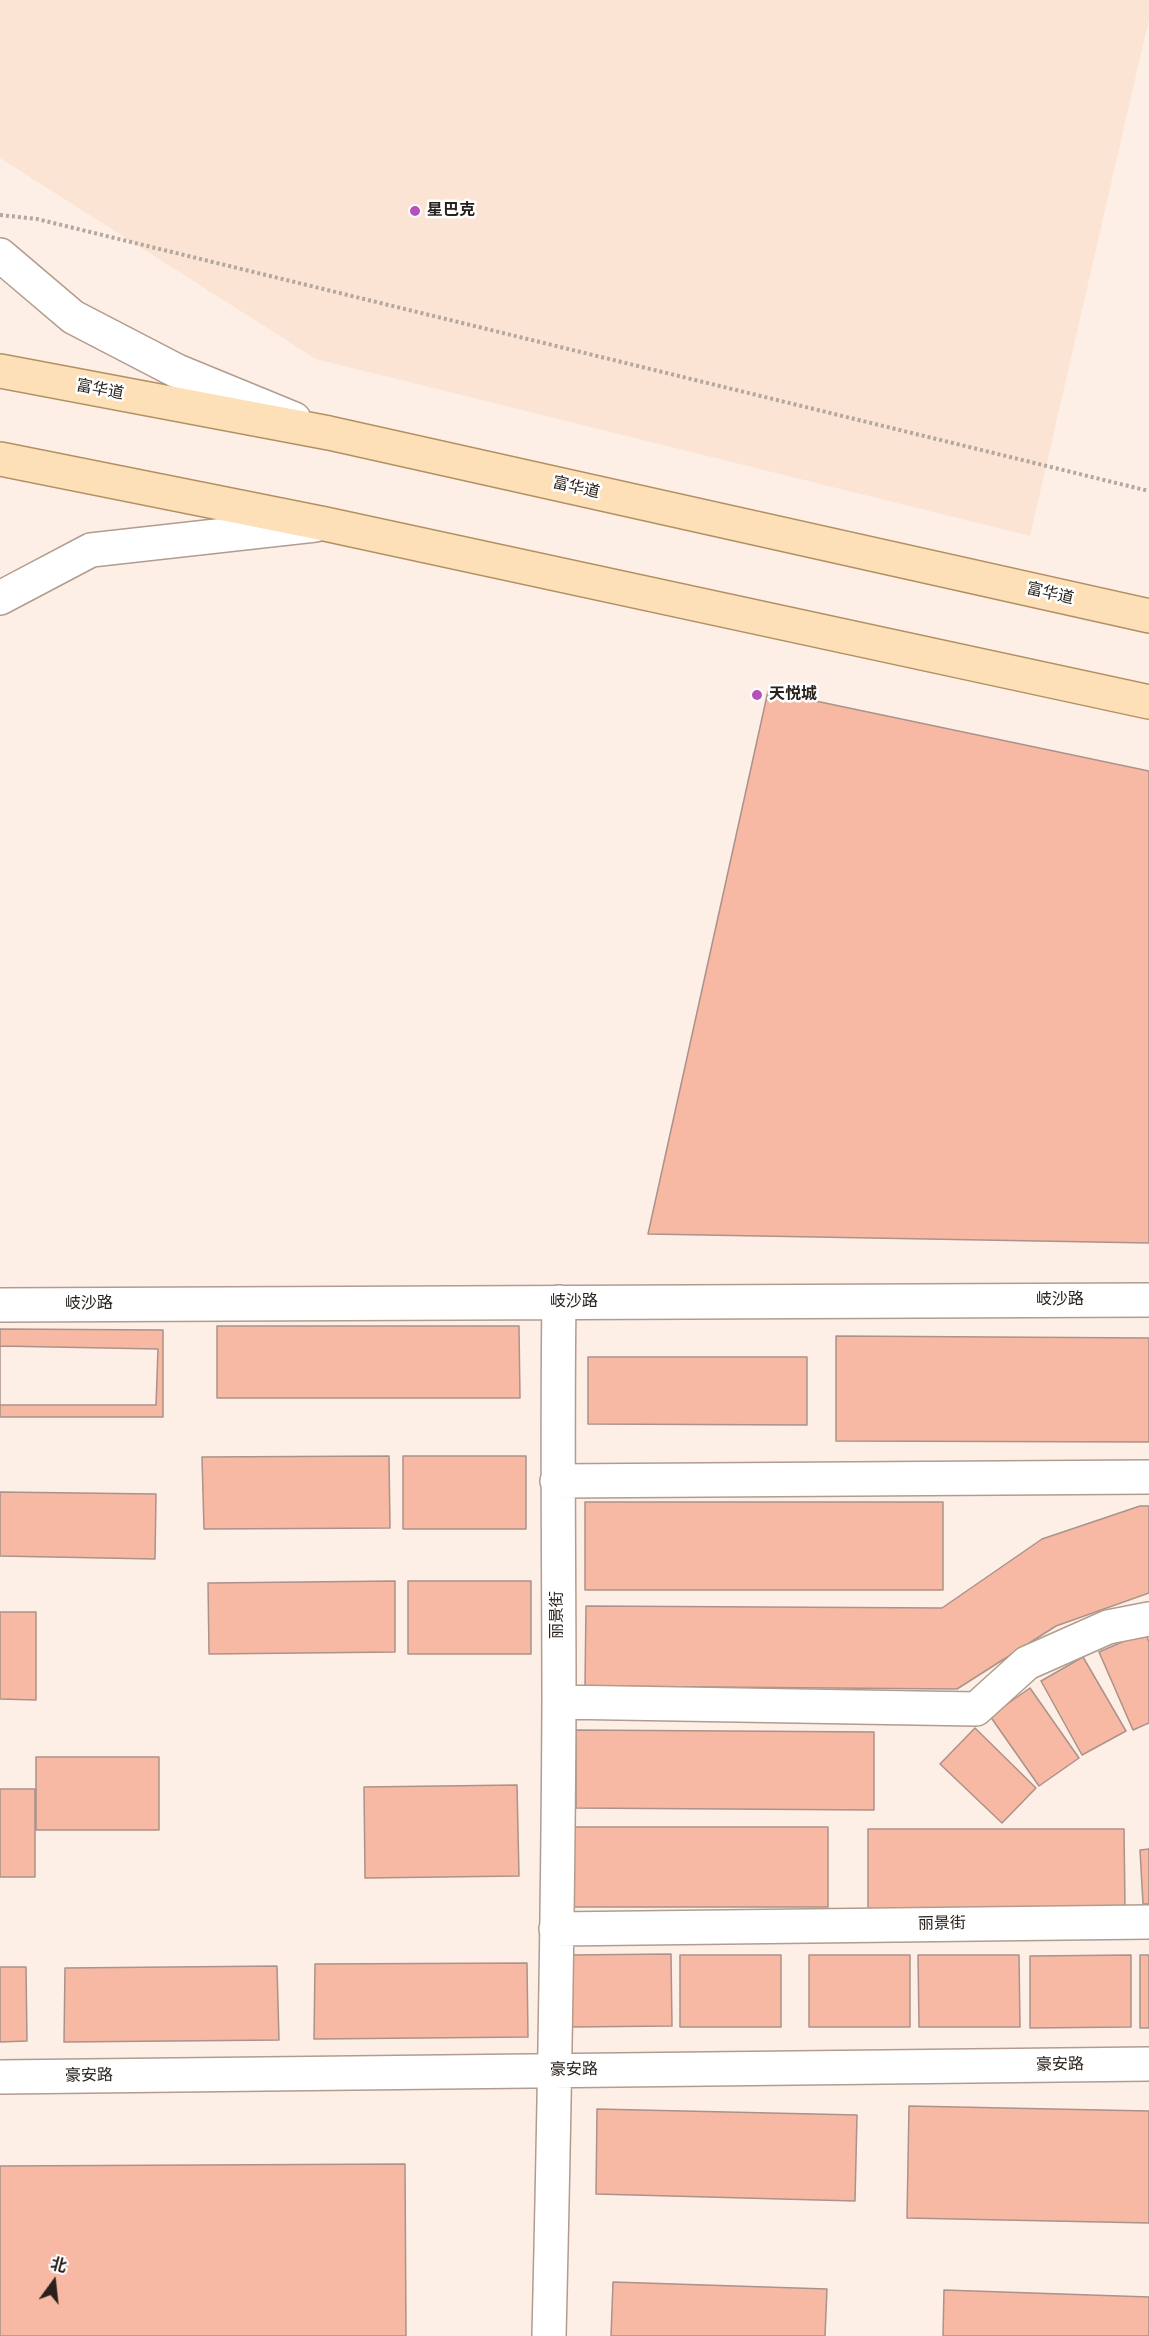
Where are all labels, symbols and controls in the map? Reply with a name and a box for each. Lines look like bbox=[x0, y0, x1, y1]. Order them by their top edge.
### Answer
place label: 星巴克 bbox=[427, 201, 475, 221]
marker: 星巴克 bbox=[408, 204, 422, 218]
street label: 富华道 bbox=[75, 376, 125, 404]
street label: 富华道 bbox=[550, 473, 602, 503]
street label: 富华道 bbox=[1024, 579, 1076, 609]
place label: 天悦城 bbox=[769, 685, 817, 705]
marker: 天悦城 bbox=[750, 688, 764, 702]
street label: 岐沙路 bbox=[1036, 1290, 1084, 1310]
street label: 岐沙路 bbox=[550, 1292, 598, 1312]
street label: 岐沙路 bbox=[65, 1294, 113, 1314]
street label: 丽景街 bbox=[548, 1591, 568, 1639]
street label: 丽景街 bbox=[918, 1914, 966, 1934]
street label: 豪安路 bbox=[1036, 2055, 1084, 2075]
street label: 豪安路 bbox=[550, 2060, 598, 2080]
street label: 豪安路 bbox=[65, 2066, 113, 2086]
north arrow bbox=[24, 2252, 84, 2312]
text: 北 bbox=[48, 2252, 69, 2277]

